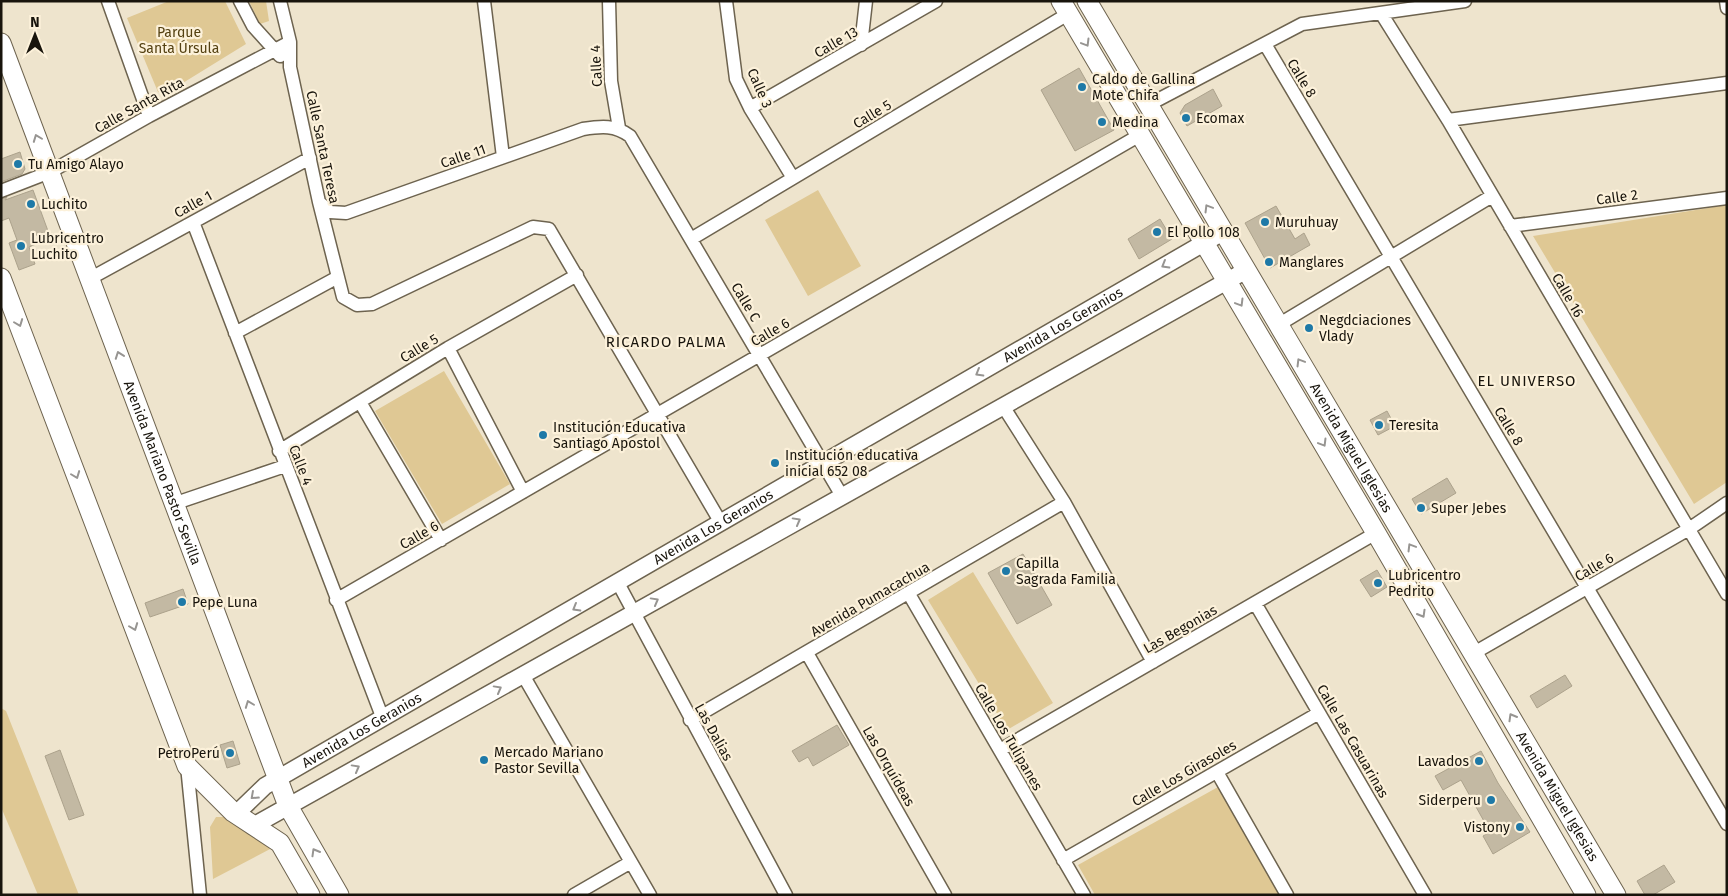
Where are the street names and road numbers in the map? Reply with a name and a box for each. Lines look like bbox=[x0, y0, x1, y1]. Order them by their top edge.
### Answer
street label: Calle 13 bbox=[811, 23, 861, 62]
street label: Calle 4 bbox=[587, 44, 606, 87]
street label: Calle 8 bbox=[1283, 56, 1320, 101]
street label: Calle 3 bbox=[743, 66, 776, 111]
street label: Calle Santa Rita bbox=[92, 74, 187, 137]
street label: Calle Santa Teresa bbox=[302, 89, 343, 205]
street label: Calle 5 bbox=[850, 96, 894, 132]
street label: Calle 11 bbox=[438, 141, 488, 172]
street label: Calle 2 bbox=[1595, 186, 1639, 209]
street label: Calle 1 bbox=[171, 187, 215, 222]
street label: Calle 16 bbox=[1548, 270, 1587, 320]
street label: Calle C bbox=[727, 280, 764, 325]
street label: Avenida Los Geranios bbox=[1000, 284, 1126, 366]
street label: Calle 6 bbox=[748, 315, 793, 350]
street label: Calle 5 bbox=[397, 330, 441, 366]
street label: Avenida Mariano Pastor Sevilla bbox=[120, 378, 204, 567]
street label: Avenida Miguel Iglesias bbox=[1306, 380, 1396, 516]
street label: Calle 8 bbox=[1490, 404, 1527, 449]
street label: Calle 4 bbox=[285, 442, 316, 488]
street label: Avenida Los Geranios bbox=[651, 486, 777, 569]
street label: Calle 6 bbox=[397, 518, 442, 553]
street label: Calle 6 bbox=[1572, 550, 1617, 585]
street label: Avenida Pumacachua bbox=[808, 558, 933, 640]
street label: Las Begonias bbox=[1140, 601, 1220, 657]
street label: Calle Los Tulipanes bbox=[971, 681, 1046, 794]
street label: Calle Las Casuarinas bbox=[1313, 681, 1392, 801]
street label: Avenida Los Geranios bbox=[299, 689, 425, 772]
street label: Las Dalias bbox=[691, 701, 736, 764]
street label: Las Orquídeas bbox=[859, 723, 919, 810]
street label: Avenida Miguel Iglesias bbox=[1512, 729, 1602, 865]
street label: Calle Los Girasoles bbox=[1129, 736, 1240, 810]

